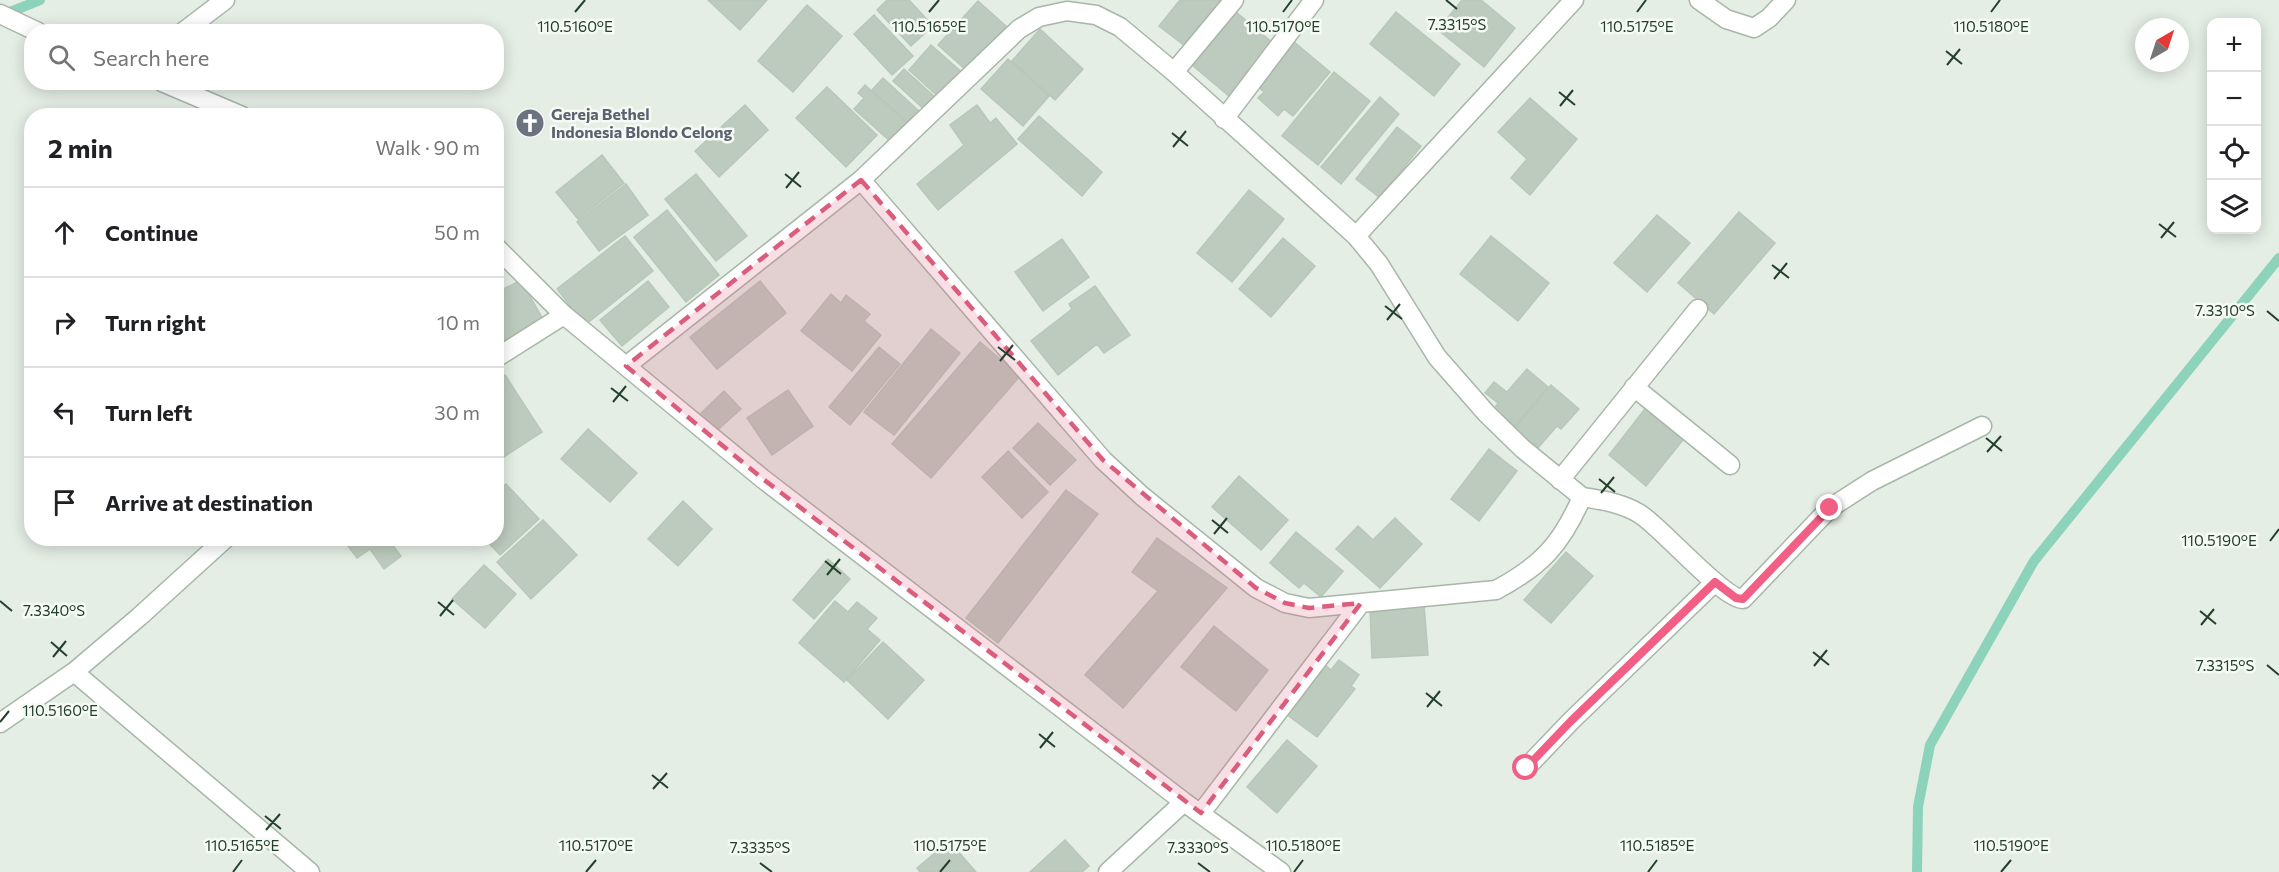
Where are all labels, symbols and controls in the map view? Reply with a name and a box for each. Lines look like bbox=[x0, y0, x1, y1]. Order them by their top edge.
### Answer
text: 7.3315°S bbox=[1428, 15, 1486, 33]
text: 110.5160°E bbox=[537, 17, 613, 35]
text: 110.5165°E bbox=[892, 17, 966, 35]
text: 110.5170°E bbox=[1246, 17, 1320, 35]
text: 110.5175°E bbox=[1600, 17, 1674, 35]
text: 110.5180°E bbox=[1953, 17, 2029, 35]
north arrow bbox=[2135, 18, 2189, 72]
map controls bbox=[2207, 18, 2261, 234]
button: + bbox=[2207, 18, 2261, 72]
search box bbox=[24, 24, 504, 90]
icon: search bbox=[45, 41, 78, 74]
text: Search here bbox=[93, 44, 209, 71]
button: − bbox=[2207, 72, 2261, 126]
place label: Gereja Bethel Indonesia Blondo Celong bbox=[551, 104, 733, 141]
church icon: Gereja Bethel Indonesia Blondo Celong bbox=[514, 107, 546, 139]
button: locate bbox=[2207, 126, 2261, 180]
text: 2 min bbox=[48, 132, 113, 163]
text: Walk · 90 m bbox=[375, 135, 480, 159]
button: layers bbox=[2207, 180, 2261, 234]
icon: ahead bbox=[48, 216, 81, 249]
text: Continue bbox=[105, 219, 198, 246]
text: 50 m bbox=[434, 220, 480, 244]
text: 7.3310°S bbox=[2195, 301, 2255, 319]
icon: right bbox=[48, 306, 81, 339]
text: Turn right bbox=[105, 309, 206, 336]
text: 10 m bbox=[437, 310, 480, 334]
icon: left bbox=[48, 396, 81, 429]
text: Turn left bbox=[105, 399, 192, 426]
text: 30 m bbox=[434, 400, 480, 424]
icon: arrive bbox=[48, 486, 81, 519]
text: Arrive at destination bbox=[105, 489, 313, 516]
route end bbox=[1816, 494, 1842, 520]
text: 110.5190°E bbox=[2181, 531, 2257, 549]
text: 7.3340°S bbox=[23, 601, 85, 619]
text: 7.3315°S bbox=[2196, 656, 2254, 674]
text: 110.5160°E bbox=[22, 701, 98, 719]
route start bbox=[1512, 754, 1538, 780]
text: 110.5165°E bbox=[205, 836, 279, 854]
text: 110.5170°E bbox=[559, 836, 633, 854]
text: 110.5175°E bbox=[913, 836, 987, 854]
text: 110.5180°E bbox=[1265, 836, 1341, 854]
text: 110.5185°E bbox=[1620, 836, 1694, 854]
text: 110.5190°E bbox=[1973, 836, 2049, 854]
text: 7.3335°S bbox=[730, 838, 790, 856]
text: 7.3330°S bbox=[1167, 838, 1229, 856]

